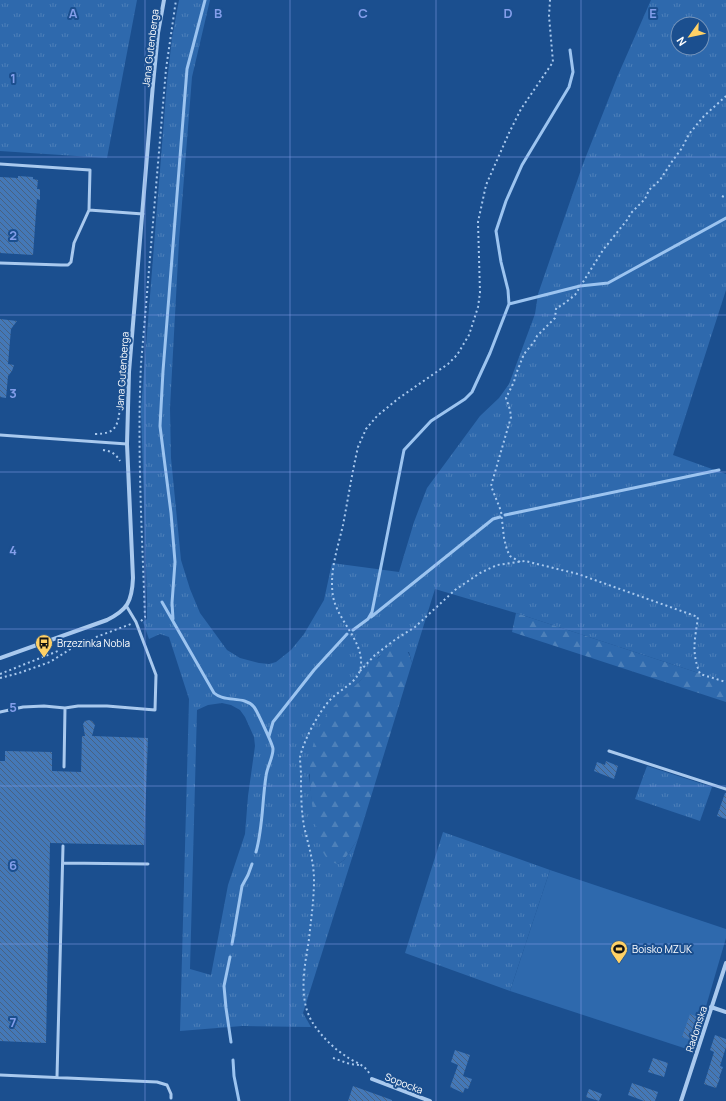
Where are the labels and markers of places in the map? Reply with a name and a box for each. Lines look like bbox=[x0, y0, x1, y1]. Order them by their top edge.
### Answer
bus stop icon: Brzezinka Nobla bbox=[34, 633, 54, 658]
place label: Brzezinka Nobla bbox=[57, 636, 130, 650]
sports icon: Boisko MZUK bbox=[609, 939, 629, 964]
place label: Boisko MZUK bbox=[632, 942, 692, 956]

